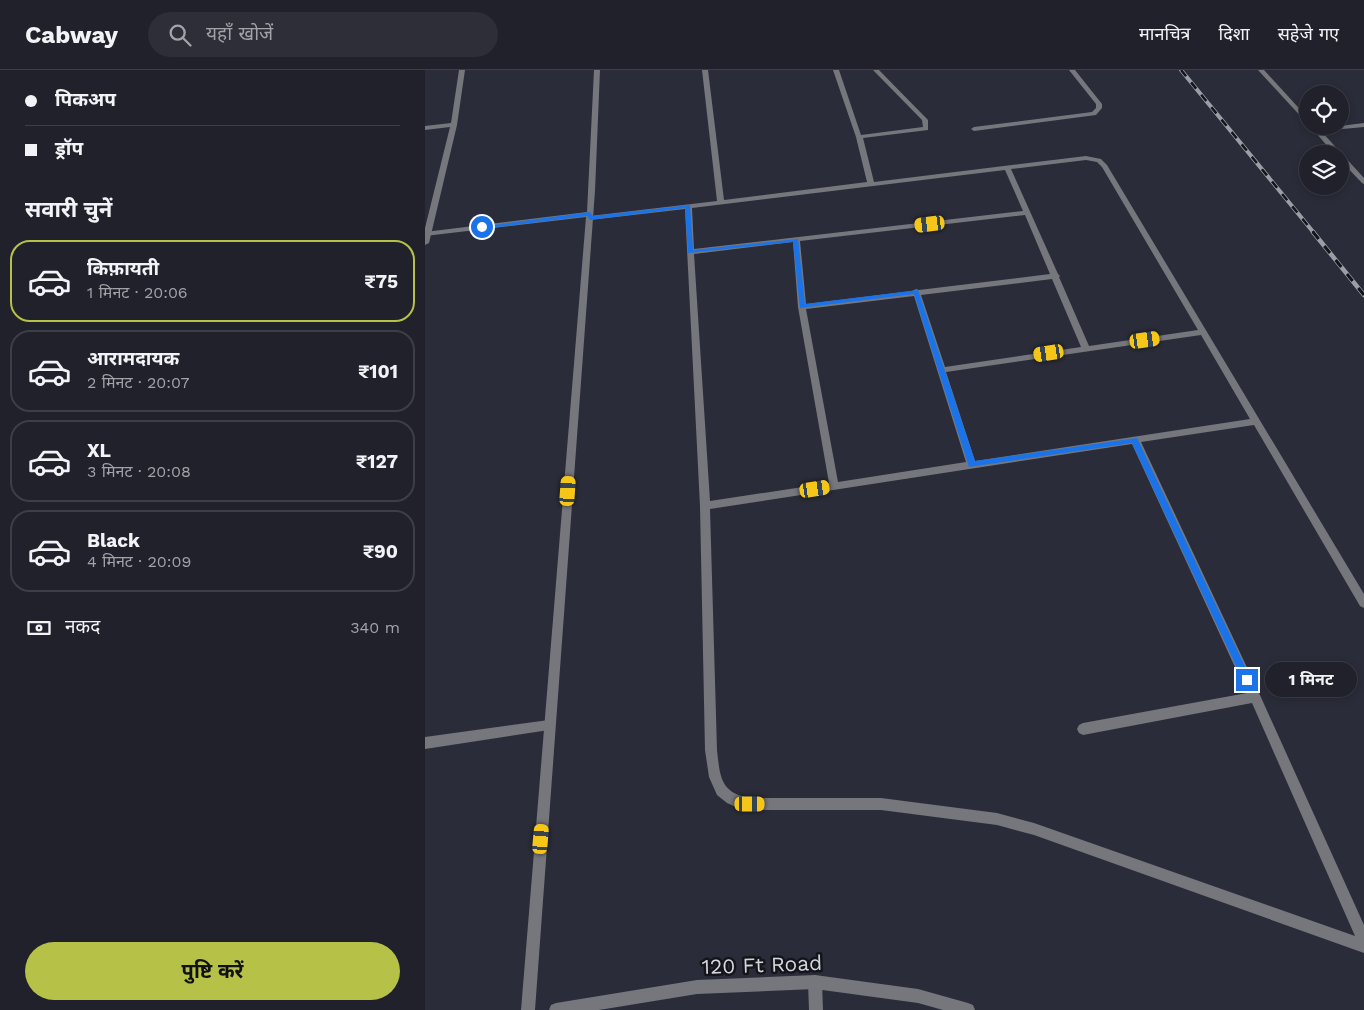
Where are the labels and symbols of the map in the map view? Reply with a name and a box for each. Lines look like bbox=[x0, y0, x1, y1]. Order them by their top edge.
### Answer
car bbox=[914, 215, 945, 233]
route start bbox=[471, 216, 493, 238]
car bbox=[1129, 330, 1160, 350]
car bbox=[1033, 343, 1064, 363]
car bbox=[559, 476, 576, 506]
car bbox=[799, 479, 830, 499]
callout: 1 मिनट bbox=[1265, 662, 1357, 698]
route end bbox=[1236, 669, 1258, 691]
car bbox=[735, 797, 765, 812]
car bbox=[532, 823, 549, 855]
street label: 120 Ft Road bbox=[701, 950, 823, 979]

